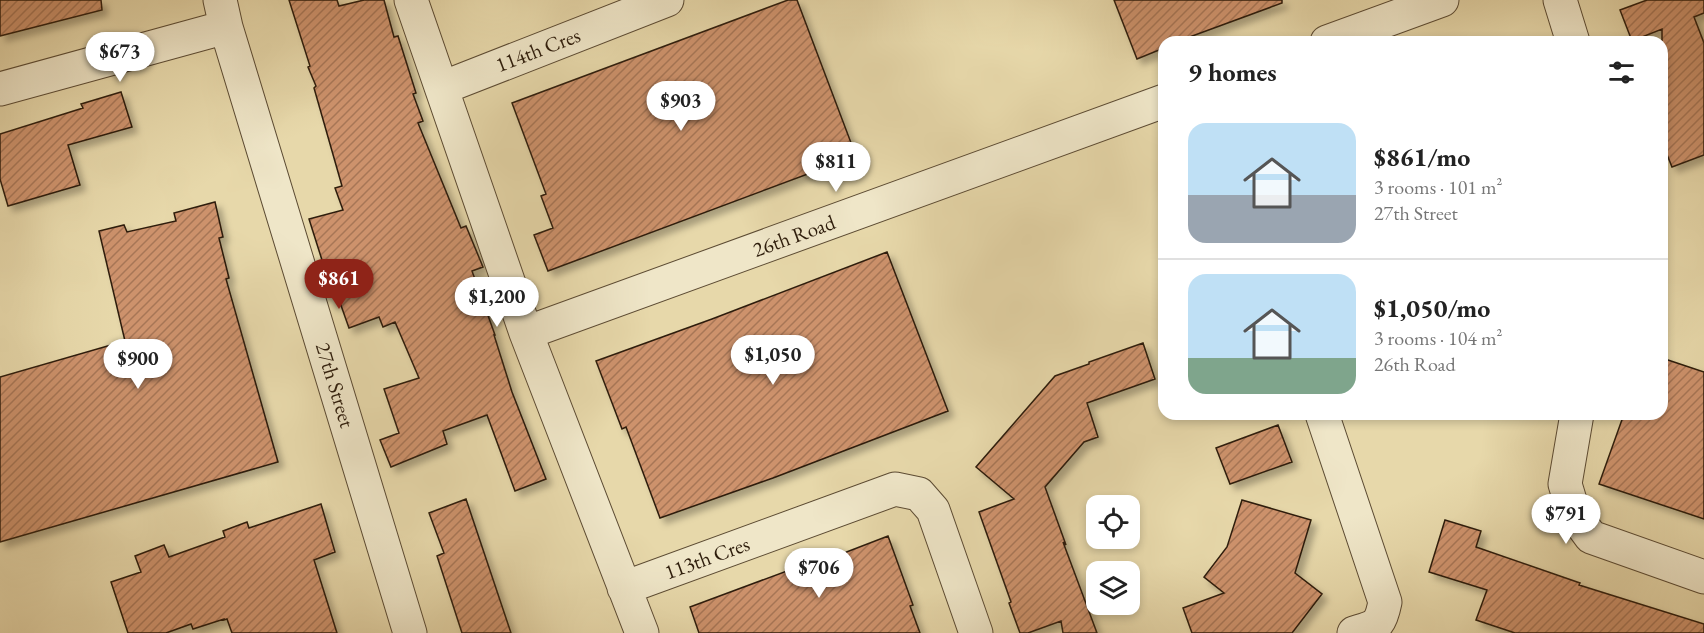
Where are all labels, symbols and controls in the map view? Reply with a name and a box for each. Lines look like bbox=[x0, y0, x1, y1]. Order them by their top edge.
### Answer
street label: 114th Cres bbox=[492, 21, 584, 78]
pin: $673 bbox=[84, 32, 156, 83]
text: $673 bbox=[100, 38, 140, 64]
text: 9 homes bbox=[1188, 55, 1277, 89]
icon: filters bbox=[1605, 56, 1638, 89]
pin: $903 bbox=[645, 81, 717, 132]
text: $903 bbox=[661, 87, 701, 113]
text: $861/mo bbox=[1374, 140, 1470, 174]
pin: $811 bbox=[800, 142, 872, 193]
icon: home bbox=[1236, 147, 1308, 219]
text: $811 bbox=[816, 148, 856, 174]
text: 3 rooms · 101 m² bbox=[1374, 174, 1502, 200]
text: 27th Street bbox=[1374, 200, 1458, 226]
street label: 26th Road bbox=[749, 208, 839, 263]
pin: $861 bbox=[303, 259, 375, 310]
text: $861 bbox=[319, 265, 359, 291]
pin: $1,200 bbox=[448, 277, 546, 328]
text: $1,200 bbox=[469, 283, 525, 309]
text: $1,050/mo bbox=[1374, 291, 1490, 325]
icon: home bbox=[1236, 298, 1308, 370]
text: 3 rooms · 104 m² bbox=[1374, 325, 1502, 351]
pin: $1,050 bbox=[724, 335, 822, 386]
pin: $900 bbox=[102, 339, 174, 390]
street label: 27th Street bbox=[310, 339, 361, 431]
text: $1,050 bbox=[745, 341, 801, 367]
text: $900 bbox=[118, 345, 158, 371]
text: 26th Road bbox=[1374, 351, 1456, 377]
pin: $791 bbox=[1530, 494, 1602, 545]
map controls bbox=[1086, 495, 1140, 615]
button: locate bbox=[1086, 495, 1140, 549]
text: $791 bbox=[1546, 500, 1586, 526]
street label: 113th Cres bbox=[661, 530, 753, 585]
pin: $706 bbox=[783, 548, 855, 599]
text: $706 bbox=[799, 554, 839, 580]
button: layers bbox=[1086, 561, 1140, 615]

